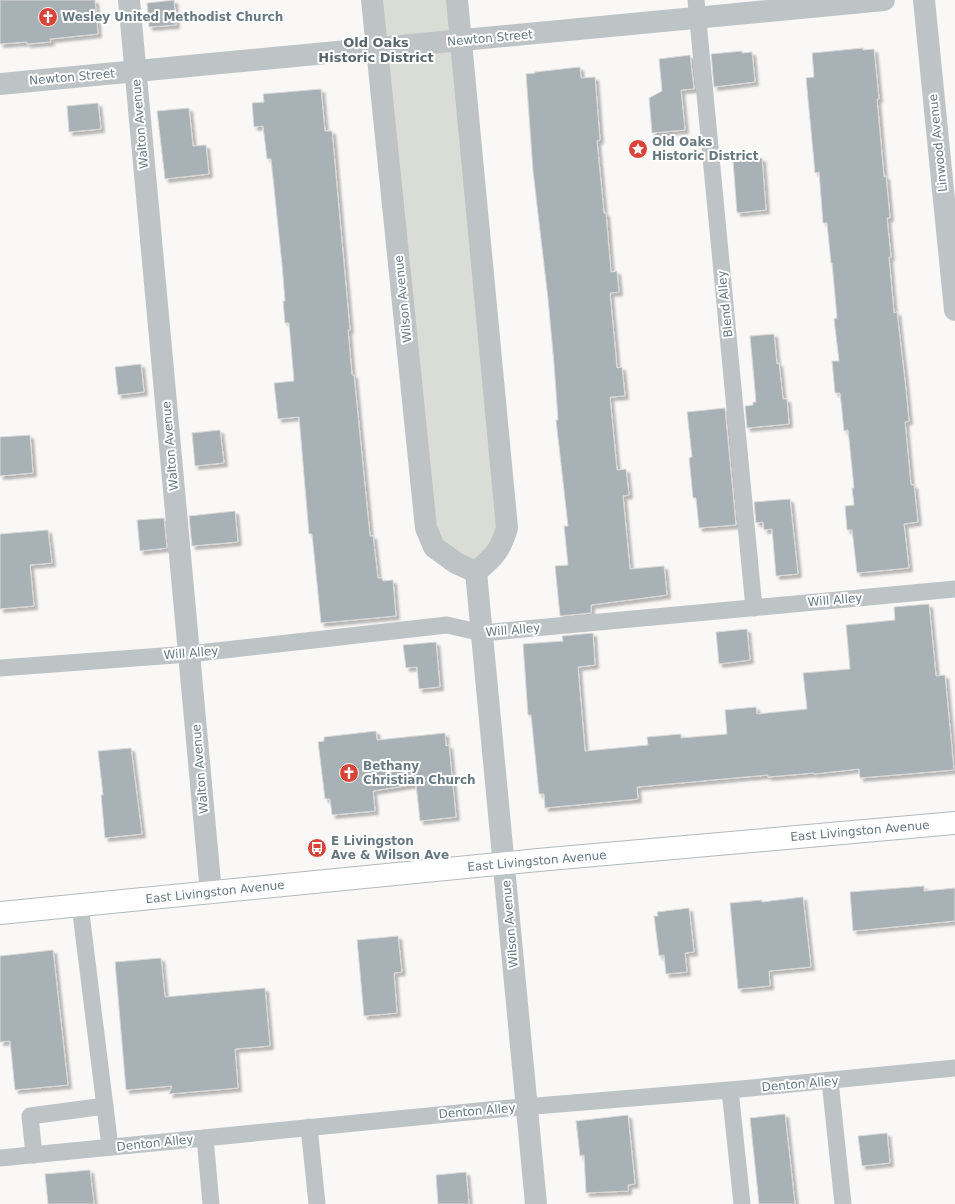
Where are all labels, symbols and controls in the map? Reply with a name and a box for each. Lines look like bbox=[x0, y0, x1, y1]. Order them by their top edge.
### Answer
church icon: Wesley United Methodist Church bbox=[37, 6, 59, 28]
place label: Wesley United Methodist Church bbox=[62, 10, 283, 24]
street label: Newton Street bbox=[446, 27, 534, 49]
district label: Old Oaks Historic District bbox=[318, 35, 434, 65]
street label: Newton Street bbox=[28, 66, 116, 88]
street label: Walton Avenue bbox=[129, 79, 151, 169]
street label: Linwood Avenue bbox=[926, 93, 950, 193]
place label: Old Oaks Historic District bbox=[652, 135, 759, 163]
place icon: Old Oaks Historic District bbox=[627, 138, 649, 160]
street label: Wilson Avenue bbox=[391, 255, 415, 343]
street label: Blend Alley bbox=[715, 270, 735, 338]
street label: Walton Avenue bbox=[159, 401, 181, 491]
street label: Will Alley bbox=[807, 591, 863, 609]
street label: Will Alley bbox=[485, 621, 541, 639]
street label: Will Alley bbox=[163, 644, 219, 662]
street label: Walton Avenue bbox=[189, 724, 211, 814]
place label: Bethany Christian Church bbox=[363, 759, 476, 787]
church icon: Bethany Christian Church bbox=[338, 762, 360, 784]
street label: East Livingston Avenue bbox=[790, 818, 930, 844]
place label: E Livingston Ave & Wilson Ave bbox=[331, 834, 449, 862]
bus stop icon: E Livingston Ave & Wilson Ave bbox=[306, 837, 328, 859]
street label: East Livingston Avenue bbox=[467, 848, 607, 874]
street label: East Livingston Avenue bbox=[145, 878, 285, 906]
street label: Wilson Avenue bbox=[499, 880, 521, 968]
street label: Denton Alley bbox=[761, 1074, 839, 1094]
street label: Denton Alley bbox=[438, 1101, 516, 1121]
street label: Denton Alley bbox=[116, 1132, 194, 1154]

